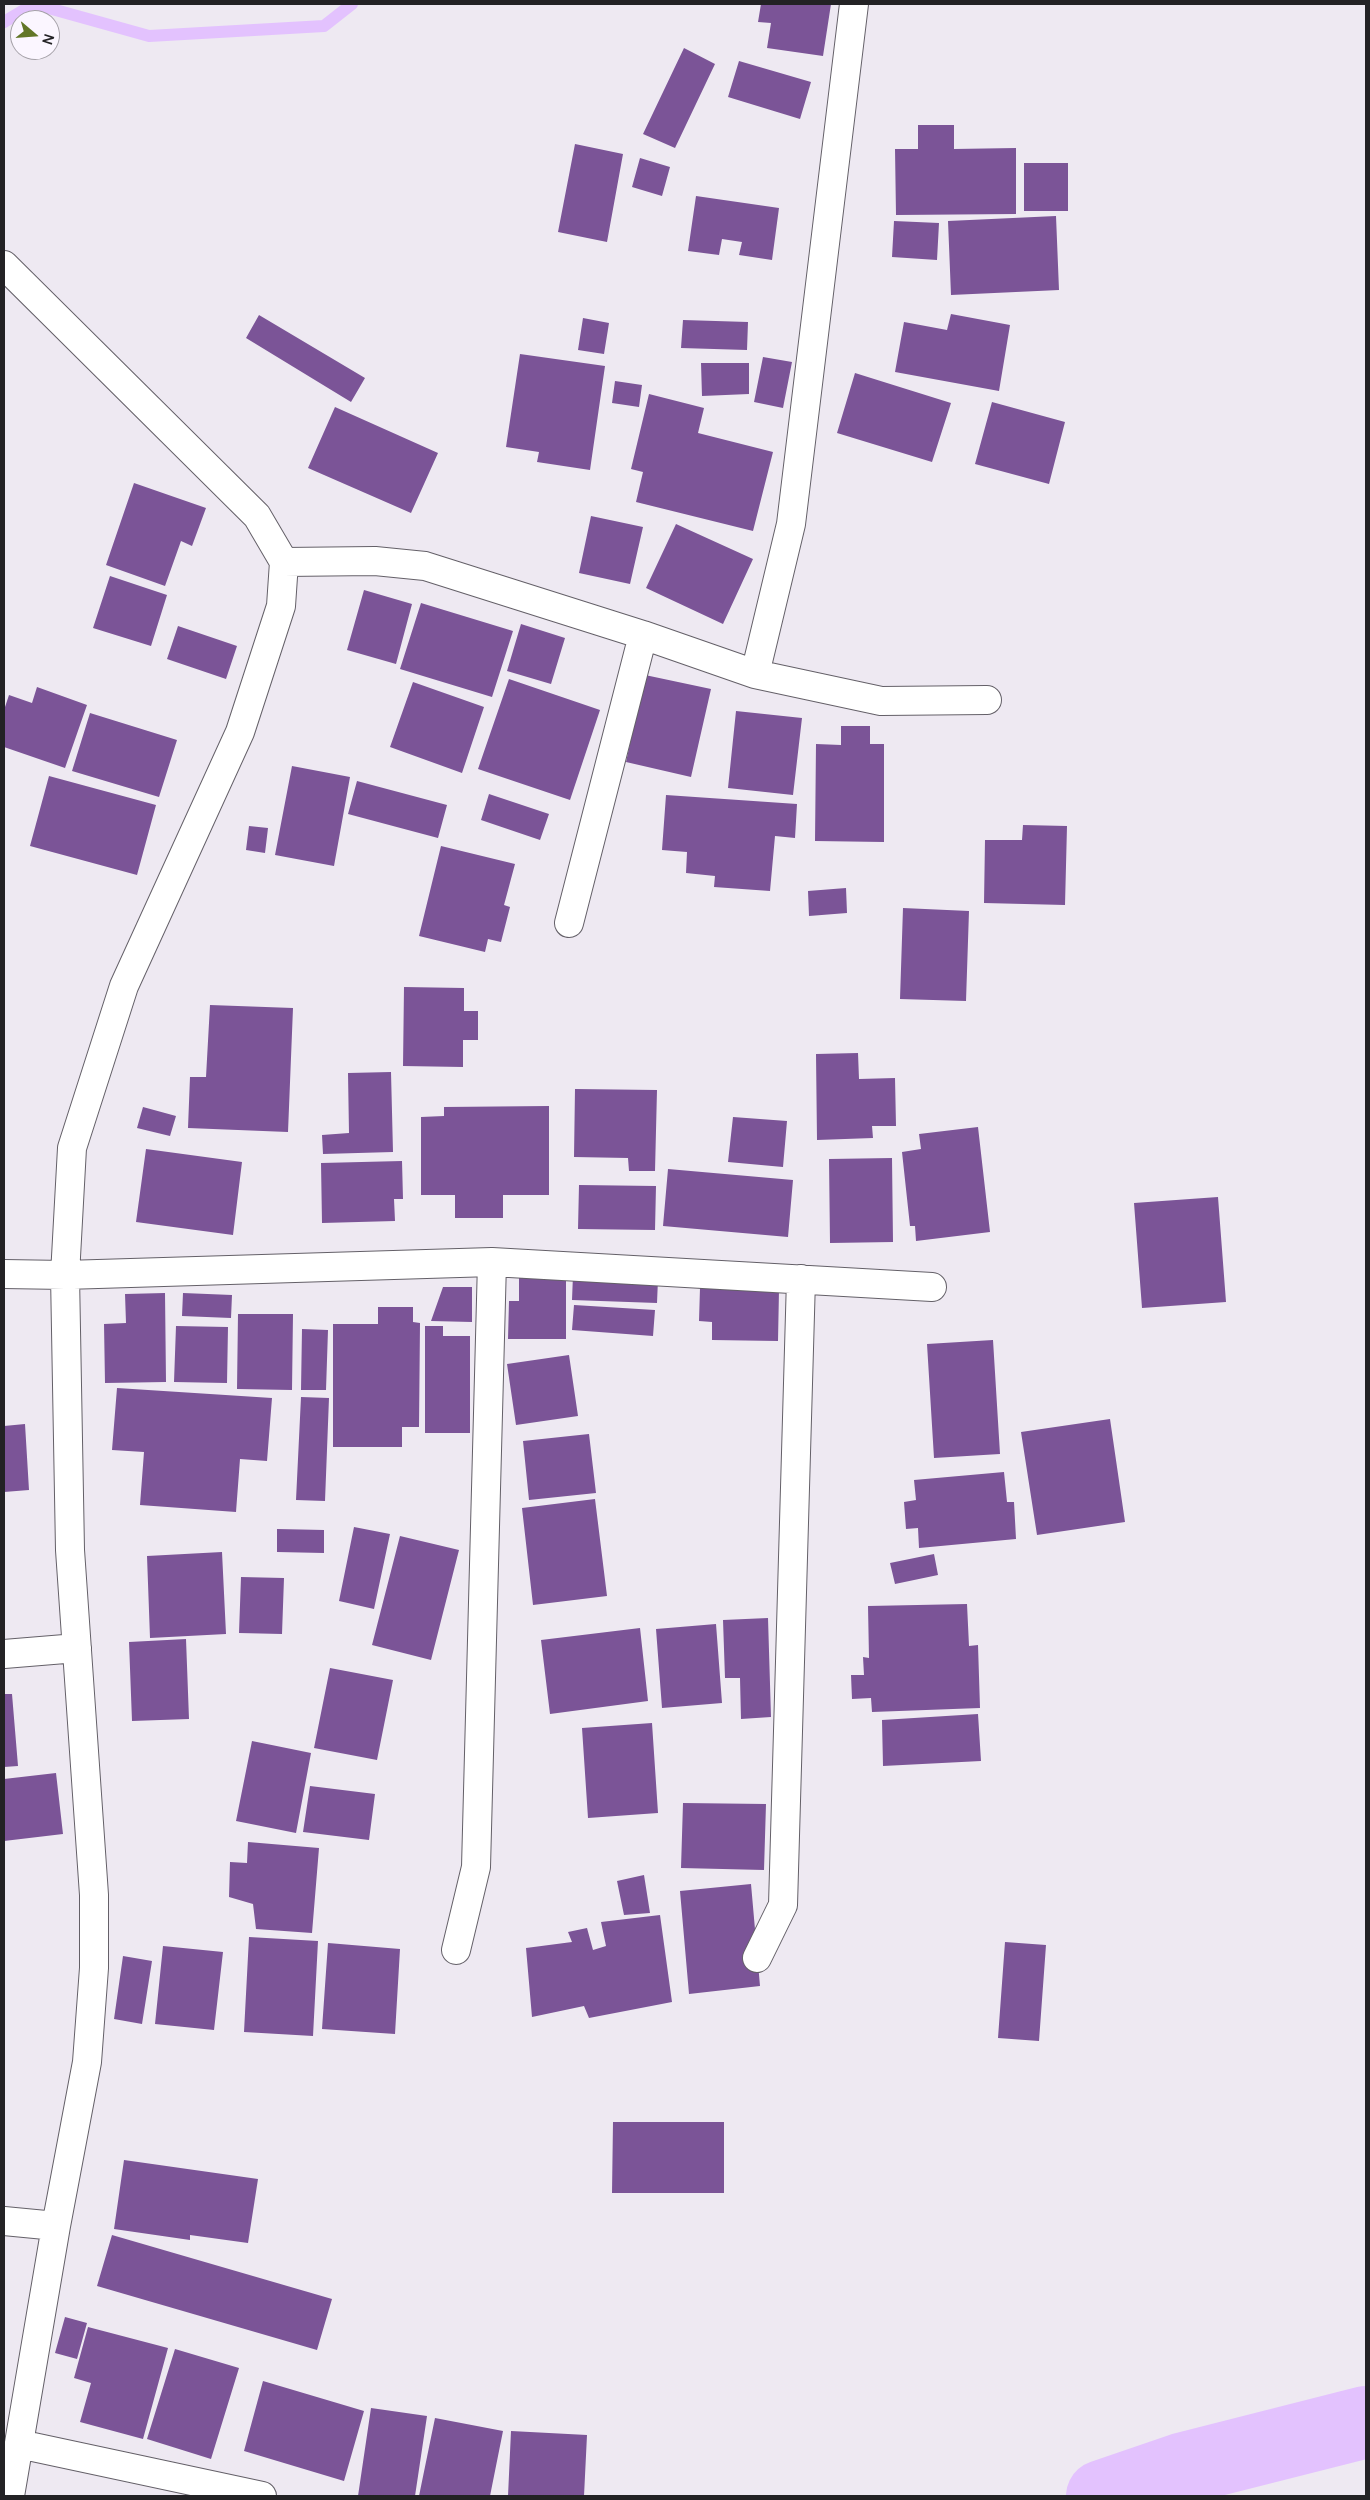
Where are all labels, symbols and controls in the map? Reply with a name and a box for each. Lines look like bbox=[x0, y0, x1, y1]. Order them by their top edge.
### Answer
north arrow bbox=[10, 10, 60, 60]
text: N bbox=[38, 32, 59, 47]

